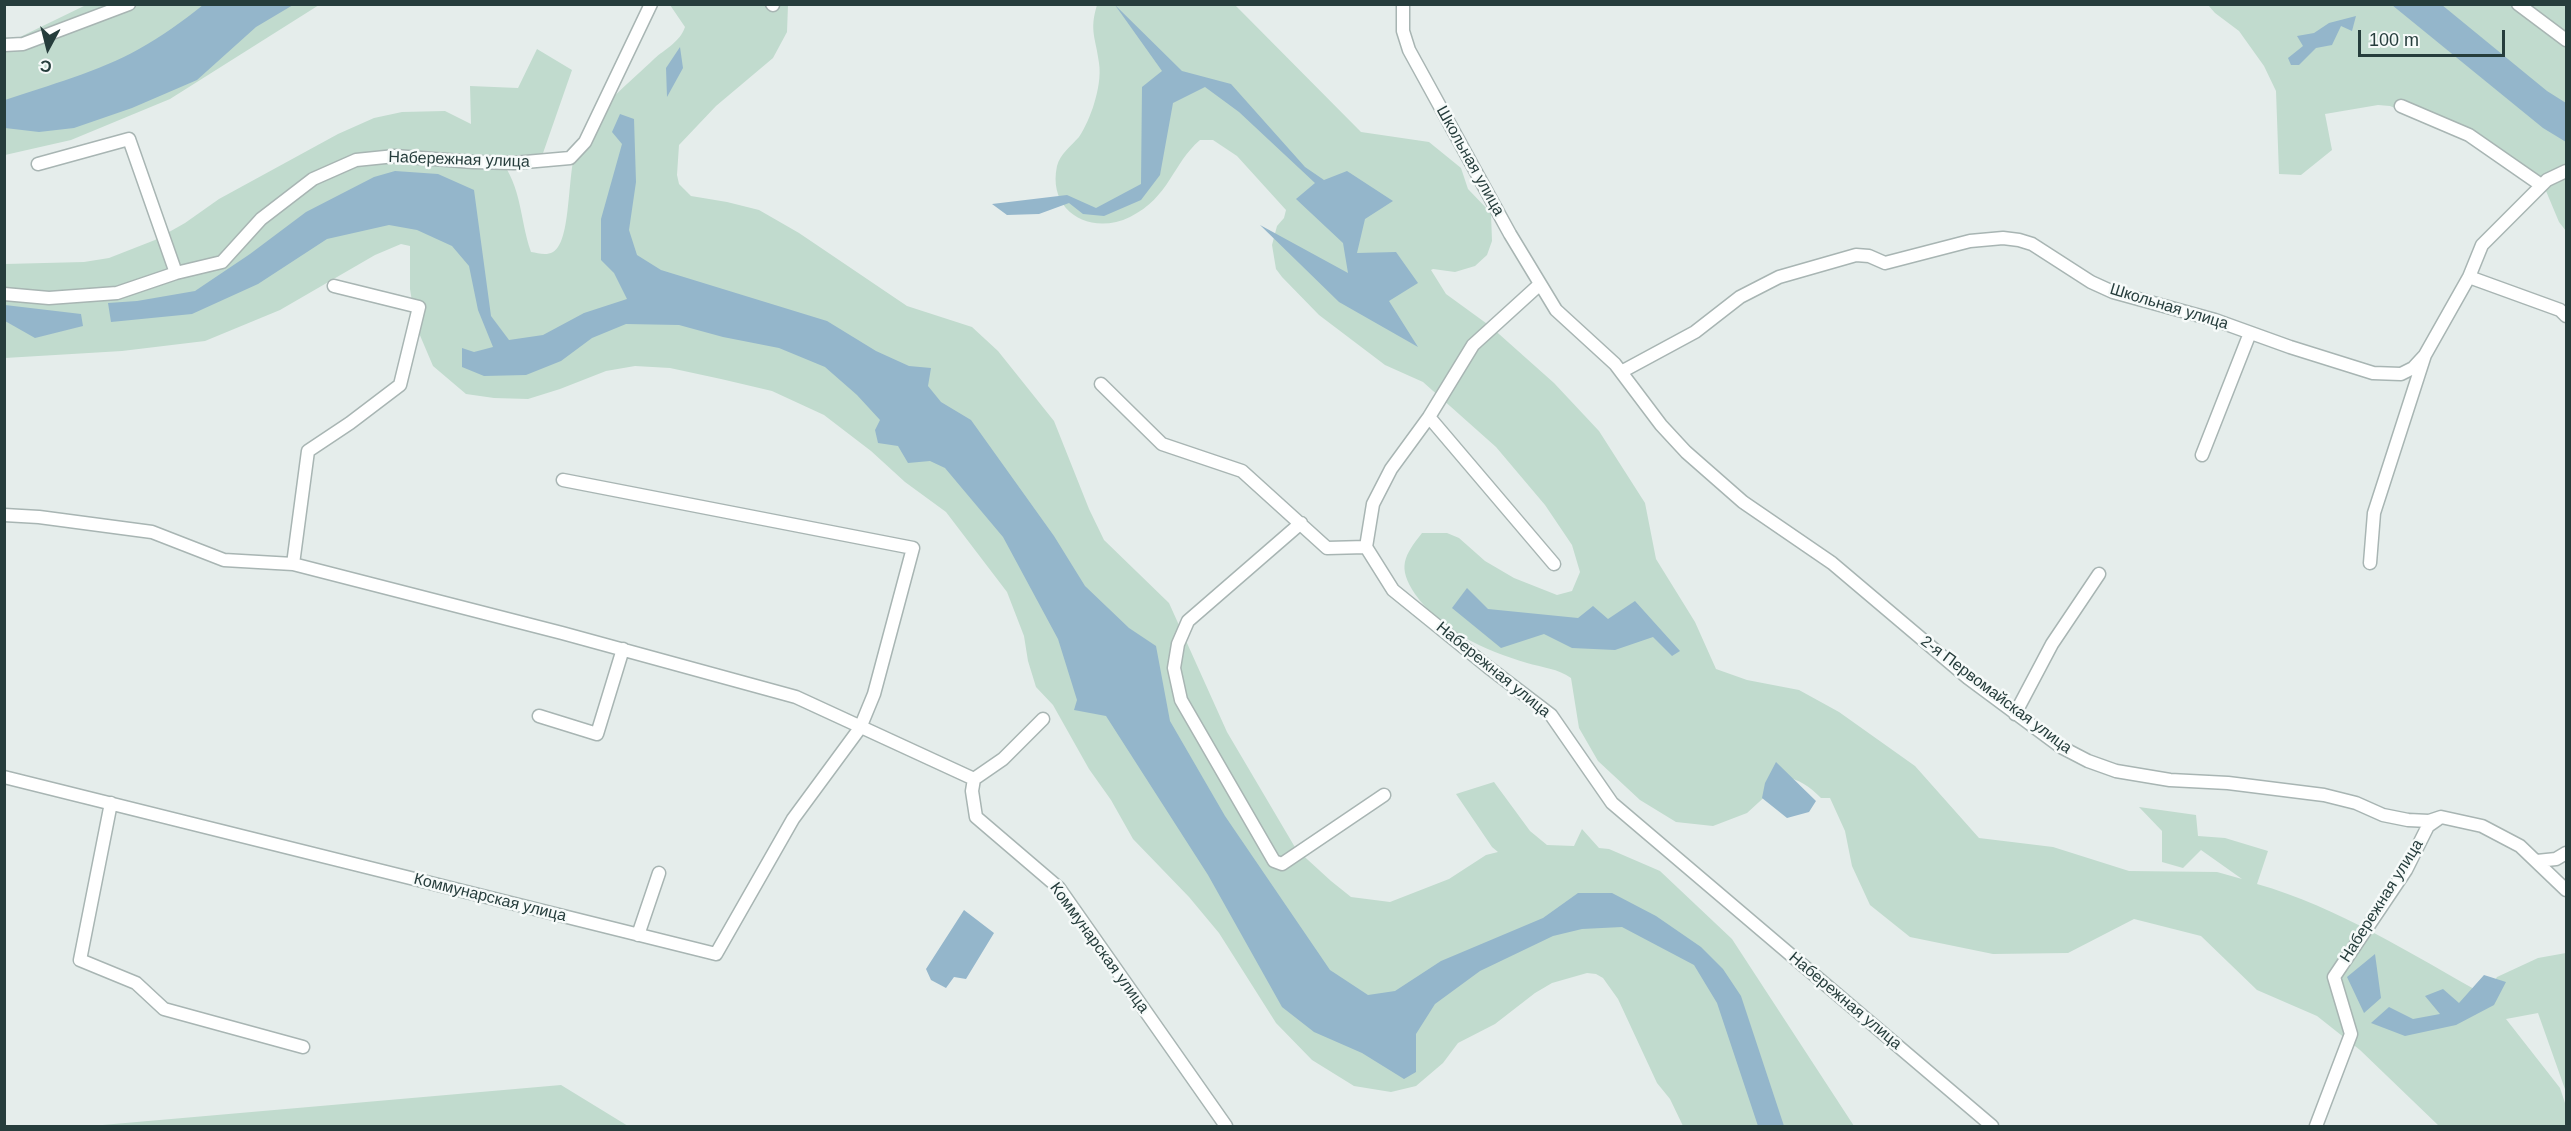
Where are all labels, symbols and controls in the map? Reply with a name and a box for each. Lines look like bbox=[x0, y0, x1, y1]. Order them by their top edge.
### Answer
north arrow bbox=[18, 18, 78, 78]
scale bar bbox=[2361, 18, 2508, 56]
text: 100 m bbox=[2369, 30, 2419, 50]
text: С bbox=[39, 57, 53, 76]
street label: Школьная улица bbox=[1432, 103, 1508, 219]
street label: Набережная улица bbox=[388, 148, 530, 172]
street label: Школьная улица bbox=[2107, 280, 2231, 334]
street label: Набережная улица bbox=[1432, 618, 1554, 722]
street label: 2-я Первомайская улица bbox=[1917, 632, 2075, 758]
street label: Набережная улица bbox=[2336, 836, 2428, 966]
street label: Коммунарская улица bbox=[412, 870, 568, 926]
street label: Коммунарская улица bbox=[1045, 879, 1153, 1017]
street label: Набережная улица bbox=[1785, 948, 1905, 1054]

